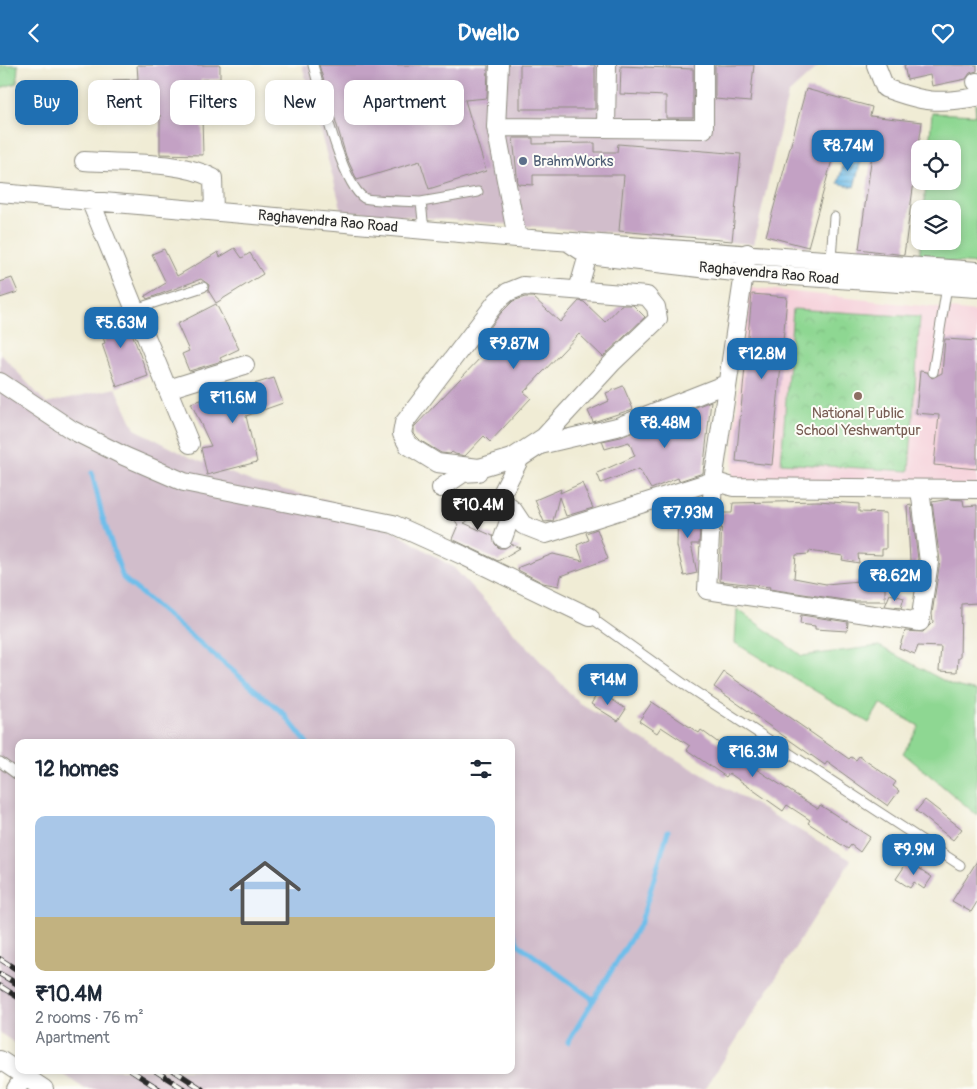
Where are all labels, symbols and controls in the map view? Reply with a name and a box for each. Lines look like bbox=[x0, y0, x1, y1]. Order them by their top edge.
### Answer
icon: back bbox=[20, 19, 48, 47]
text: Dwello bbox=[458, 19, 519, 47]
icon: heart bbox=[929, 19, 957, 47]
chip: Buy bbox=[15, 80, 78, 125]
chip: Rent bbox=[88, 80, 160, 125]
chip: Filters bbox=[170, 80, 255, 125]
chip: New bbox=[265, 80, 334, 125]
chip: Apartment bbox=[344, 80, 464, 125]
pin: ₹8.74M bbox=[807, 129, 889, 172]
text: ₹8.74M bbox=[823, 136, 873, 156]
map controls bbox=[911, 140, 961, 250]
button: locate bbox=[911, 140, 961, 190]
place label: BrahmWorks bbox=[533, 152, 614, 171]
marker: BrahmWorks bbox=[517, 155, 529, 167]
button: layers bbox=[911, 200, 961, 250]
street label: Raghavendra Rao Road bbox=[257, 206, 399, 237]
street label: Raghavendra Rao Road bbox=[698, 258, 840, 289]
pin: ₹5.63M bbox=[80, 307, 162, 349]
text: ₹5.63M bbox=[95, 313, 147, 333]
pin: ₹9.87M bbox=[473, 327, 555, 370]
text: ₹9.87M bbox=[489, 334, 539, 354]
pin: ₹12.8M bbox=[721, 337, 803, 380]
text: ₹12.8M bbox=[738, 344, 786, 364]
pin: ₹11.6M bbox=[192, 381, 274, 424]
text: ₹11.6M bbox=[210, 388, 256, 408]
marker: National Public School Yeshwantpur bbox=[852, 390, 864, 402]
place label: National Public School Yeshwantpur bbox=[795, 404, 921, 440]
pin: ₹8.48M bbox=[624, 407, 706, 449]
text: ₹8.48M bbox=[640, 413, 690, 433]
pin: ₹10.4M bbox=[437, 489, 519, 531]
text: ₹10.4M bbox=[452, 495, 504, 515]
pin: ₹7.93M bbox=[647, 497, 729, 539]
text: ₹7.93M bbox=[663, 503, 713, 523]
pin: ₹8.62M bbox=[854, 559, 936, 602]
text: ₹8.62M bbox=[870, 566, 920, 586]
pin: ₹14M bbox=[578, 663, 638, 706]
text: ₹14M bbox=[590, 670, 626, 690]
pin: ₹16.3M bbox=[712, 735, 794, 778]
text: ₹16.3M bbox=[728, 742, 778, 762]
icon: filters bbox=[467, 755, 495, 783]
text: 12 homes bbox=[35, 756, 118, 783]
pin: ₹9.9M bbox=[879, 833, 949, 876]
text: ₹9.9M bbox=[893, 840, 935, 860]
icon: home bbox=[220, 848, 310, 938]
text: ₹10.4M bbox=[35, 981, 102, 1008]
text: 2 rooms · 76 m² bbox=[35, 1008, 144, 1028]
text: Apartment bbox=[35, 1028, 110, 1048]

